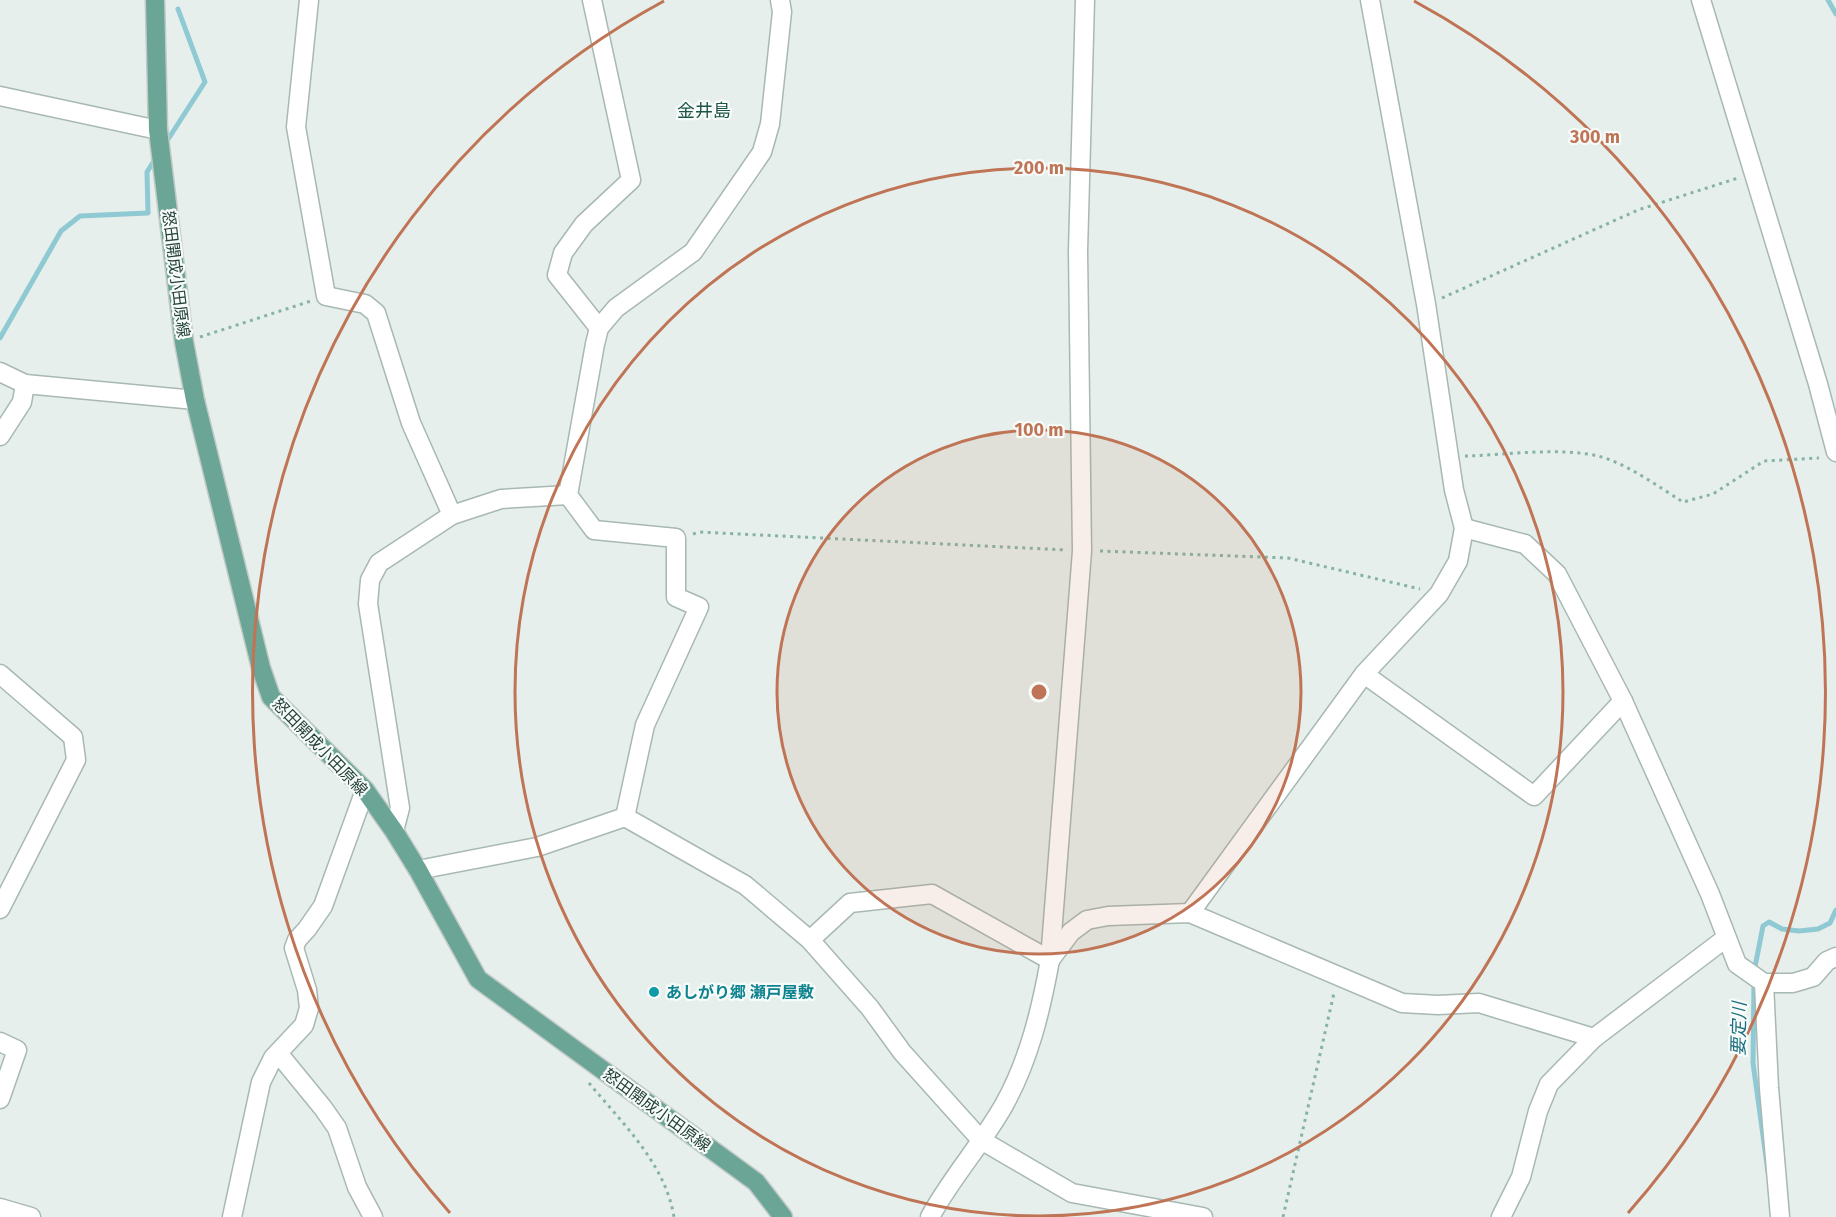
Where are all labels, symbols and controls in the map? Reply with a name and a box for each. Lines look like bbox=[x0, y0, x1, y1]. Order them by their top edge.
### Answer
district label: 金井島 bbox=[677, 100, 731, 122]
text: 300 m bbox=[1569, 126, 1620, 148]
text: 200 m bbox=[1014, 157, 1064, 179]
street label: 怒田開成小田原線 bbox=[159, 209, 193, 339]
text: 100 m bbox=[1015, 419, 1063, 441]
centre of rings bbox=[1029, 682, 1049, 702]
street label: 怒田開成小田原線 bbox=[269, 694, 371, 800]
place label: あしがり郷 瀬戸屋敷 bbox=[666, 983, 814, 1002]
marker: あしがり郷 瀬戸屋敷 bbox=[647, 985, 661, 999]
water label: 要定川 bbox=[1728, 1000, 1751, 1056]
street label: 怒田開成小田原線 bbox=[600, 1065, 714, 1155]

